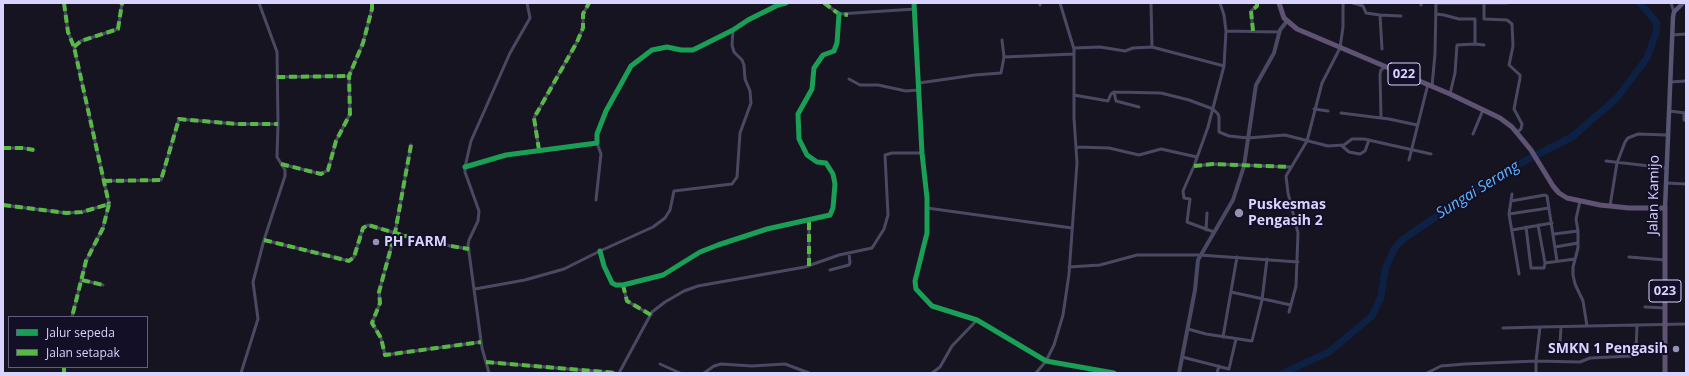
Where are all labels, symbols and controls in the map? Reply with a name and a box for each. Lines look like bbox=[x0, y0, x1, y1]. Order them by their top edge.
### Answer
road number: 022 bbox=[1388, 63, 1420, 85]
street label: Jalan Kamijo bbox=[1645, 155, 1663, 235]
water label: Sungai Serang bbox=[1433, 157, 1523, 223]
place label: Puskesmas Pengasih 2 bbox=[1248, 197, 1326, 230]
marker: Puskesmas Pengasih 2 bbox=[1233, 207, 1245, 219]
place label: PH FARM bbox=[384, 234, 447, 250]
marker: PH FARM bbox=[371, 237, 381, 247]
road number: 023 bbox=[1649, 280, 1681, 302]
legend bbox=[8, 316, 148, 368]
text: Jalur sepeda bbox=[46, 324, 115, 341]
place label: SMKN 1 Pengasih bbox=[1548, 341, 1668, 357]
text: Jalan setapak bbox=[46, 344, 120, 361]
marker: SMKN 1 Pengasih bbox=[1671, 344, 1681, 354]

